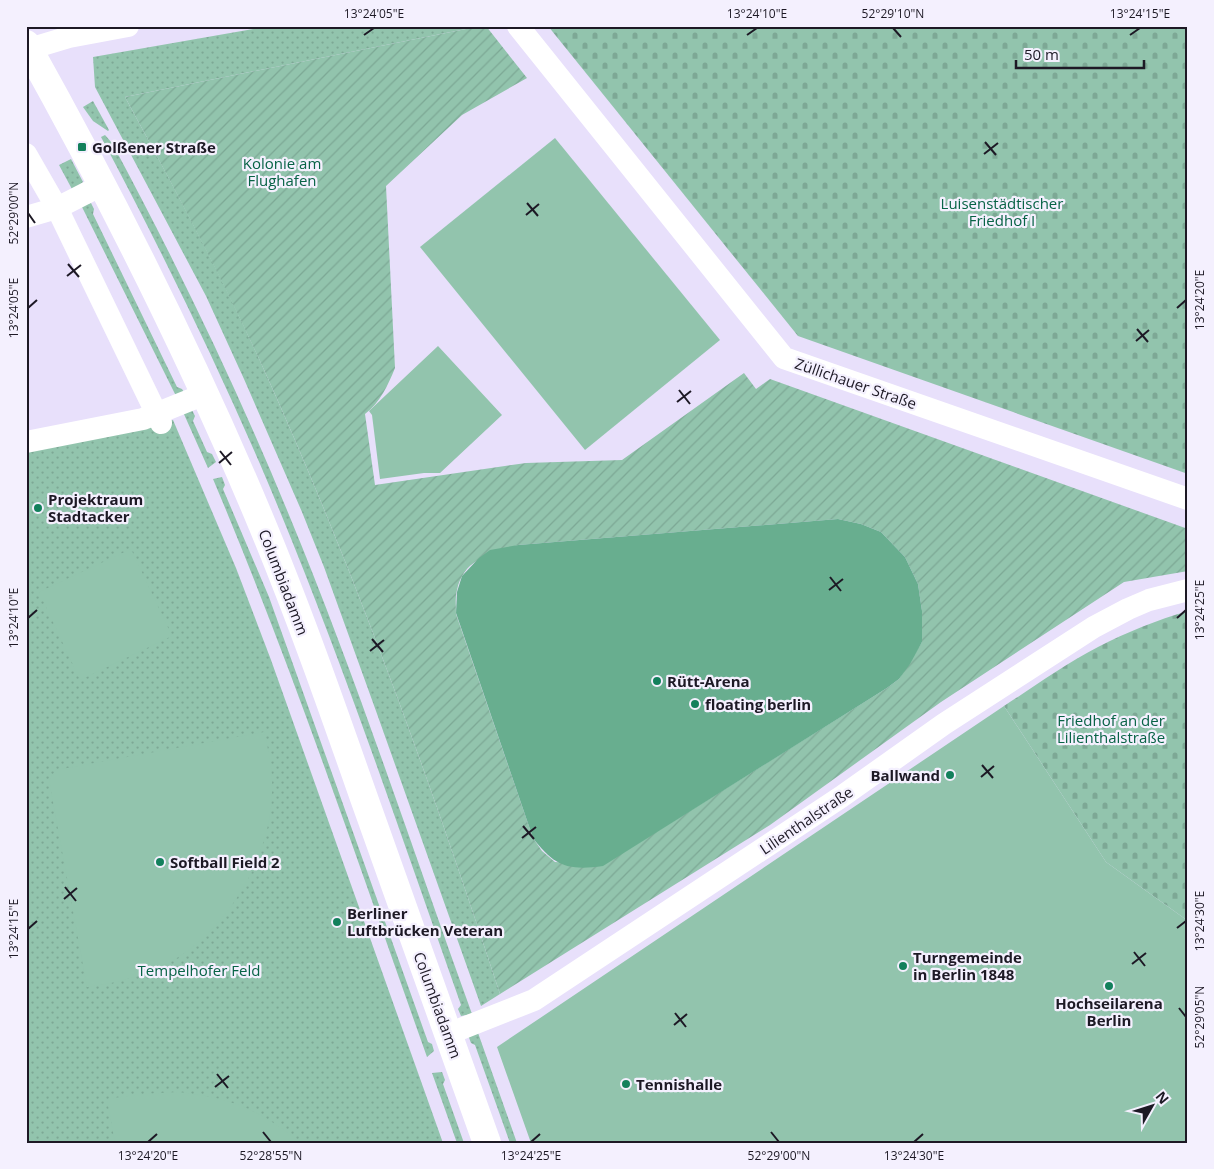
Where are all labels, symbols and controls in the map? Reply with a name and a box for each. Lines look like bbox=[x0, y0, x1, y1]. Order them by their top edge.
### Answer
text: 13°24'05"E bbox=[344, 5, 404, 22]
text: 13°24'10"E bbox=[727, 5, 787, 22]
text: 52°29'10"N bbox=[862, 5, 924, 22]
text: 13°24'15"E bbox=[1110, 5, 1170, 22]
scale bar bbox=[1016, 38, 1144, 70]
text: 50 m bbox=[1024, 44, 1059, 64]
place label: Golßener Straße bbox=[92, 137, 216, 157]
marker: Golßener Straße bbox=[76, 141, 88, 153]
park label: Kolonie am Flughafen bbox=[243, 153, 321, 190]
text: 52°29'00"N bbox=[5, 182, 22, 244]
park label: Luisenstädtischer Friedhof I bbox=[941, 193, 1063, 230]
text: 13°24'20"E bbox=[1191, 270, 1208, 330]
text: 13°24'05"E bbox=[5, 278, 22, 338]
street label: Züllichauer Straße bbox=[793, 353, 919, 413]
place label: Projektraum Stadtacker bbox=[48, 489, 143, 526]
marker: Projektraum Stadtacker bbox=[32, 502, 44, 514]
street label: Columbiadamm bbox=[255, 526, 313, 638]
text: 13°24'25"E bbox=[1191, 580, 1208, 640]
text: 13°24'10"E bbox=[5, 588, 22, 648]
place label: Rütt-Arena bbox=[667, 671, 750, 691]
marker: Rütt-Arena bbox=[651, 675, 663, 687]
place label: floating berlin bbox=[705, 694, 811, 714]
marker: floating berlin bbox=[689, 698, 701, 710]
park label: Friedhof an der Lilienthalstraße bbox=[1057, 710, 1165, 747]
place label: Ballwand bbox=[870, 765, 940, 785]
marker: Ballwand bbox=[944, 769, 956, 781]
street label: Lilienthalstraße bbox=[756, 781, 856, 859]
place label: Softball Field 2 bbox=[170, 852, 280, 872]
marker: Softball Field 2 bbox=[154, 856, 166, 868]
text: 13°24'30"E bbox=[1191, 891, 1208, 951]
text: 13°24'15"E bbox=[5, 899, 22, 959]
place label: Berliner Luftbrücken Veteran bbox=[347, 903, 503, 940]
marker: Berliner Luftbrücken Veteran bbox=[331, 916, 343, 928]
place label: Turngemeinde in Berlin 1848 bbox=[913, 947, 1022, 984]
street label: Columbiadamm bbox=[409, 949, 467, 1061]
park label: Tempelhofer Feld bbox=[138, 960, 260, 980]
marker: Turngemeinde in Berlin 1848 bbox=[897, 960, 909, 972]
marker: Hochseilarena Berlin bbox=[1103, 980, 1115, 992]
text: 52°29'05"N bbox=[1191, 986, 1208, 1048]
place label: Hochseilarena Berlin bbox=[1055, 993, 1163, 1030]
place label: Tennishalle bbox=[636, 1074, 722, 1094]
marker: Tennishalle bbox=[620, 1078, 632, 1090]
north arrow bbox=[1126, 1082, 1176, 1132]
text: N bbox=[1152, 1087, 1173, 1108]
text: 13°24'20"E bbox=[118, 1147, 178, 1164]
text: 52°28'55"N bbox=[240, 1147, 302, 1164]
text: 13°24'25"E bbox=[501, 1147, 561, 1164]
text: 52°29'00"N bbox=[748, 1147, 810, 1164]
text: 13°24'30"E bbox=[884, 1147, 944, 1164]

